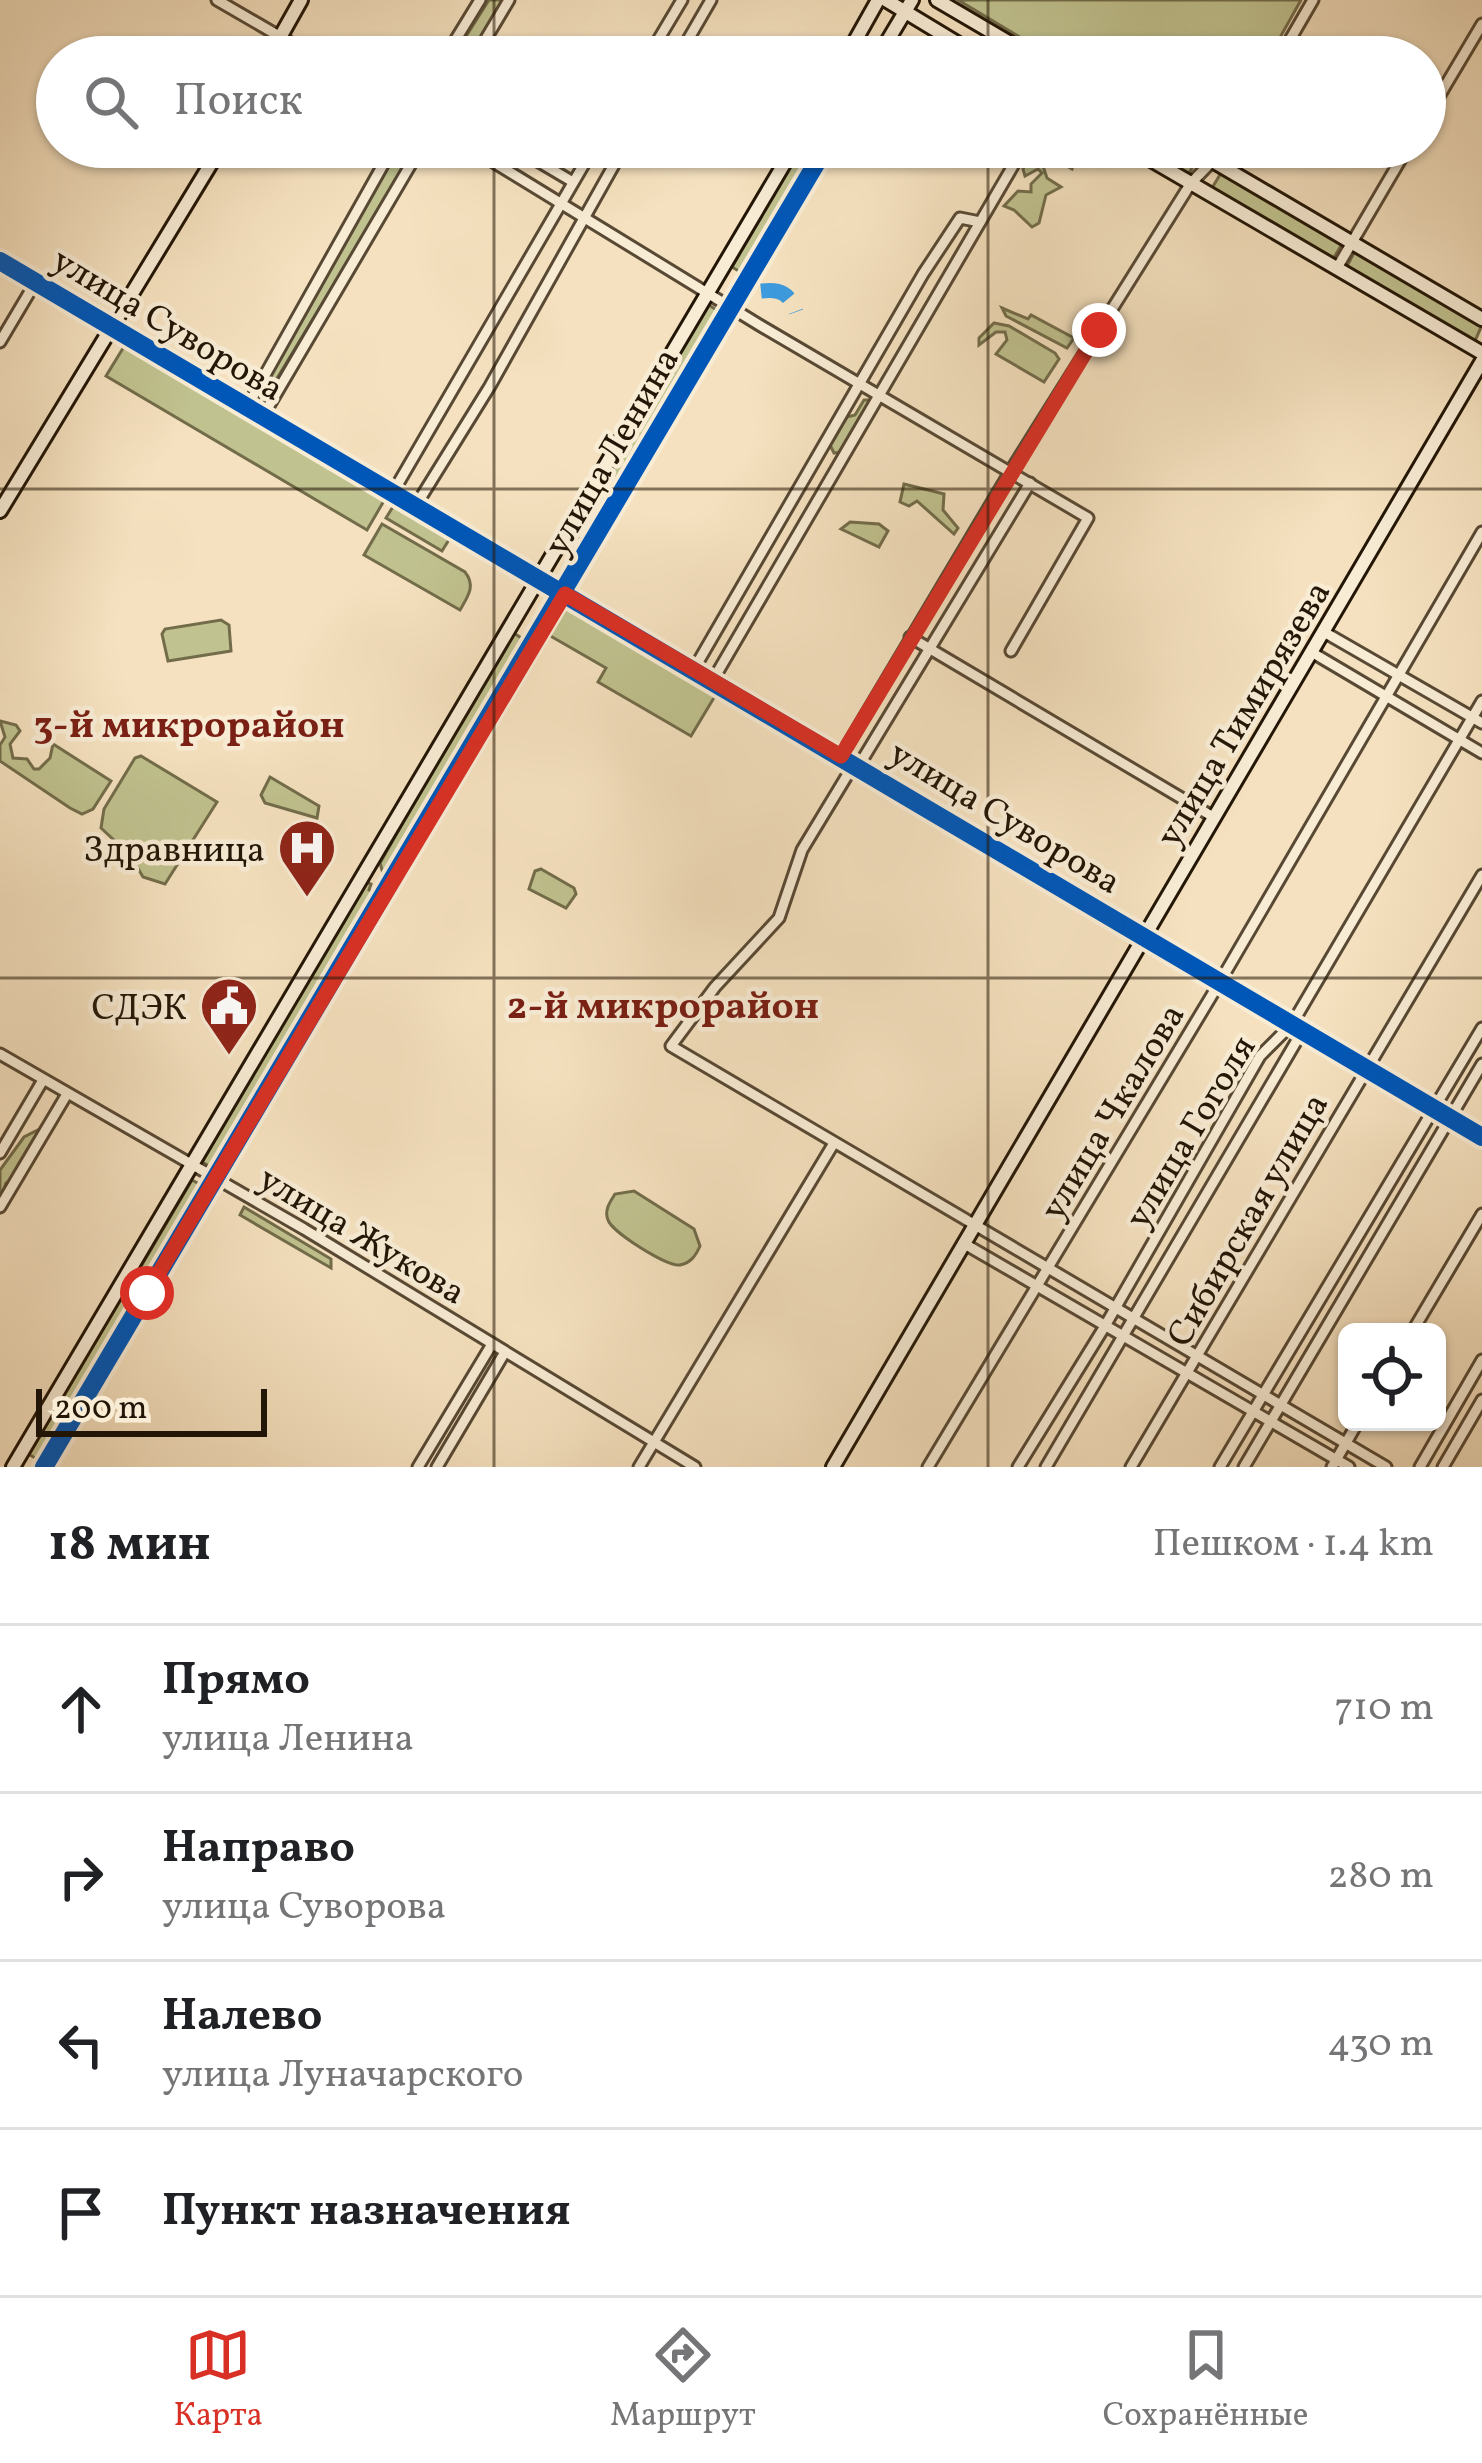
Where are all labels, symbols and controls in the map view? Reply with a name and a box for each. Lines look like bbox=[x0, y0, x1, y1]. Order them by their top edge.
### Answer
search box bbox=[36, 36, 1446, 168]
icon: search bbox=[78, 69, 144, 135]
text: Поиск bbox=[174, 71, 303, 134]
street label: улица Суворова bbox=[42, 237, 292, 415]
route end bbox=[1072, 303, 1126, 357]
street label: улица Ленина bbox=[534, 340, 693, 566]
street label: улица Тимирязева bbox=[1146, 573, 1345, 858]
district label: 3-й микрорайон bbox=[33, 700, 345, 754]
street label: улица Суворова bbox=[879, 730, 1129, 908]
hospital icon: Здравница bbox=[276, 817, 338, 899]
place label: Здравница bbox=[83, 827, 265, 877]
public building icon: СДЭК bbox=[198, 975, 260, 1057]
district label: 2-й микрорайон bbox=[507, 981, 819, 1035]
place label: СДЭК bbox=[92, 985, 187, 1035]
street label: улица Чкалова bbox=[1030, 995, 1199, 1231]
street label: улица Гоголя bbox=[1115, 1027, 1270, 1239]
street label: Сибирская улица bbox=[1156, 1085, 1342, 1357]
street label: улица Жукова bbox=[248, 1156, 474, 1319]
route start bbox=[120, 1266, 174, 1320]
map controls bbox=[1338, 1323, 1446, 1431]
button: locate bbox=[1338, 1323, 1446, 1431]
scale bar bbox=[36, 1383, 267, 1436]
text: 200 m bbox=[54, 1387, 148, 1433]
text: 18 мин bbox=[48, 1510, 211, 1581]
text: Пешком · 1.4 km bbox=[1153, 1518, 1434, 1572]
text: Прямо bbox=[162, 1650, 310, 1713]
icon: ahead bbox=[48, 1676, 114, 1742]
text: 710 m bbox=[1334, 1682, 1434, 1736]
text: улица Ленина bbox=[162, 1713, 414, 1767]
text: Направо bbox=[162, 1818, 355, 1881]
icon: right bbox=[48, 1844, 114, 1910]
text: 280 m bbox=[1327, 1850, 1434, 1904]
text: улица Суворова bbox=[162, 1881, 446, 1935]
text: Налево bbox=[162, 1986, 323, 2049]
icon: left bbox=[48, 2012, 114, 2078]
text: 430 m bbox=[1327, 2018, 1434, 2072]
text: улица Луначарского bbox=[162, 2049, 524, 2103]
icon: arrive bbox=[48, 2180, 114, 2246]
text: Пункт назначения bbox=[162, 2181, 571, 2244]
tab: Карта bbox=[173, 2322, 263, 2440]
tab: Маршрут bbox=[610, 2322, 756, 2440]
tab: Сохранённые bbox=[1103, 2322, 1308, 2440]

